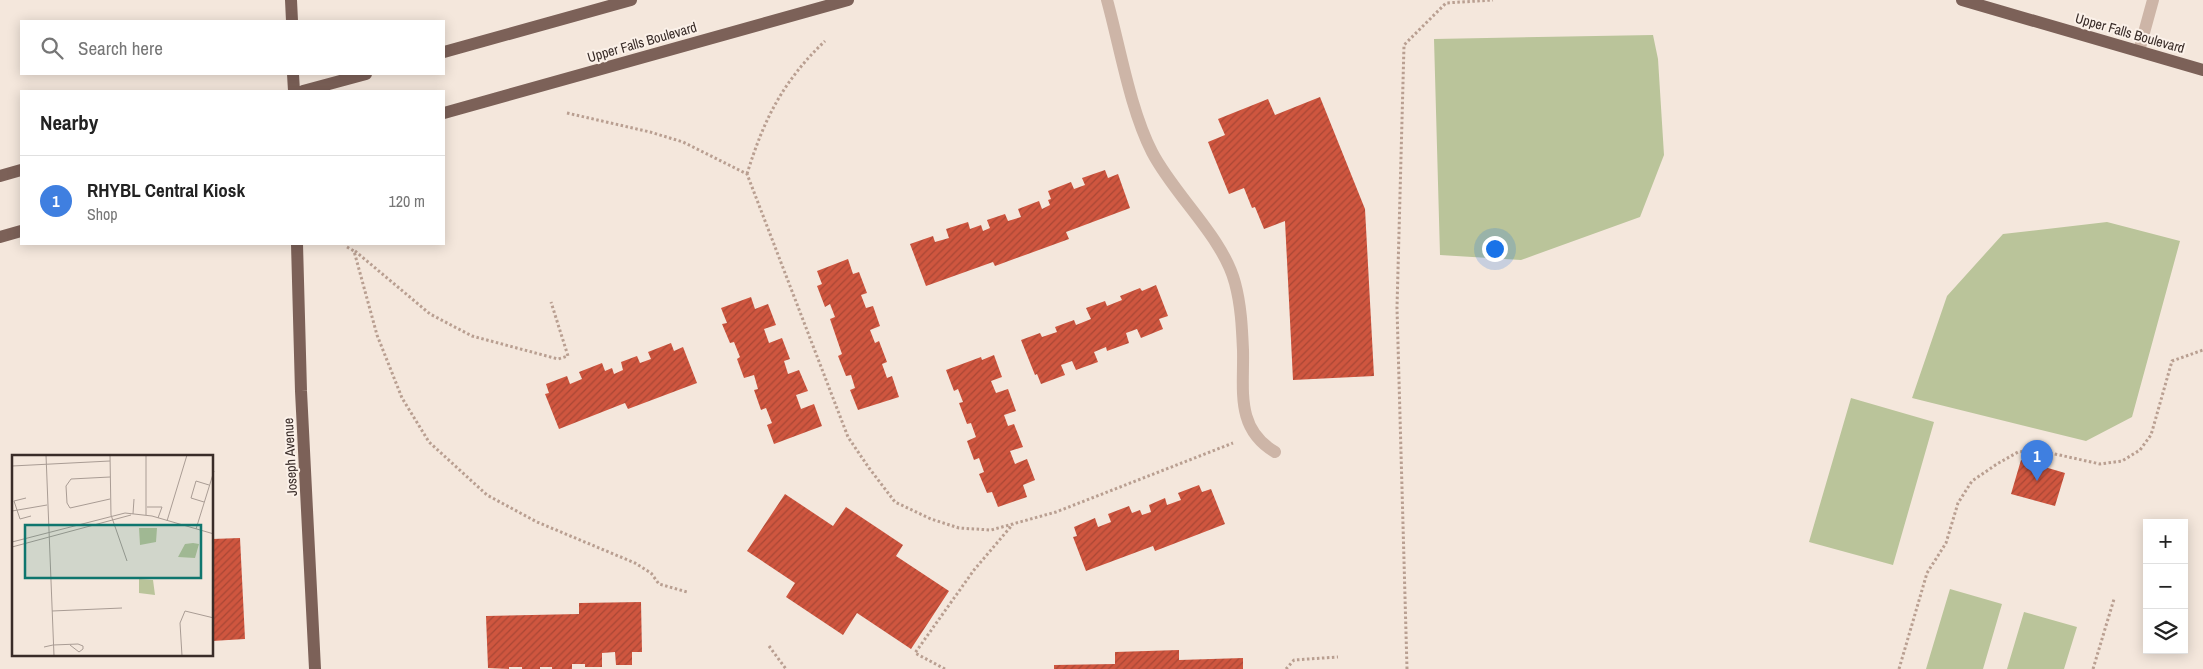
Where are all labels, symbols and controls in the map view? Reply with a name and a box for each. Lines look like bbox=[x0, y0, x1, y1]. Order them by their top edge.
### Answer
street label: Upper Falls Boulevard bbox=[2073, 9, 2187, 57]
street label: Upper Falls Boulevard bbox=[585, 18, 699, 66]
search box bbox=[20, 20, 445, 75]
icon: search bbox=[38, 34, 66, 62]
text: Search here bbox=[78, 35, 163, 61]
text: Nearby bbox=[40, 108, 98, 137]
text: RHYBL Central Kiosk bbox=[87, 177, 245, 203]
text: 1 bbox=[52, 190, 60, 212]
text: 120 m bbox=[389, 190, 425, 212]
text: Shop bbox=[87, 203, 118, 225]
your location bbox=[1482, 236, 1508, 262]
street label: Joseph Avenue bbox=[279, 417, 301, 497]
pin: 1 bbox=[2021, 440, 2053, 481]
inset map bbox=[12, 455, 214, 656]
map controls bbox=[2143, 519, 2188, 654]
button: + bbox=[2143, 519, 2188, 564]
button: − bbox=[2143, 564, 2188, 609]
button: layers bbox=[2143, 609, 2188, 654]

